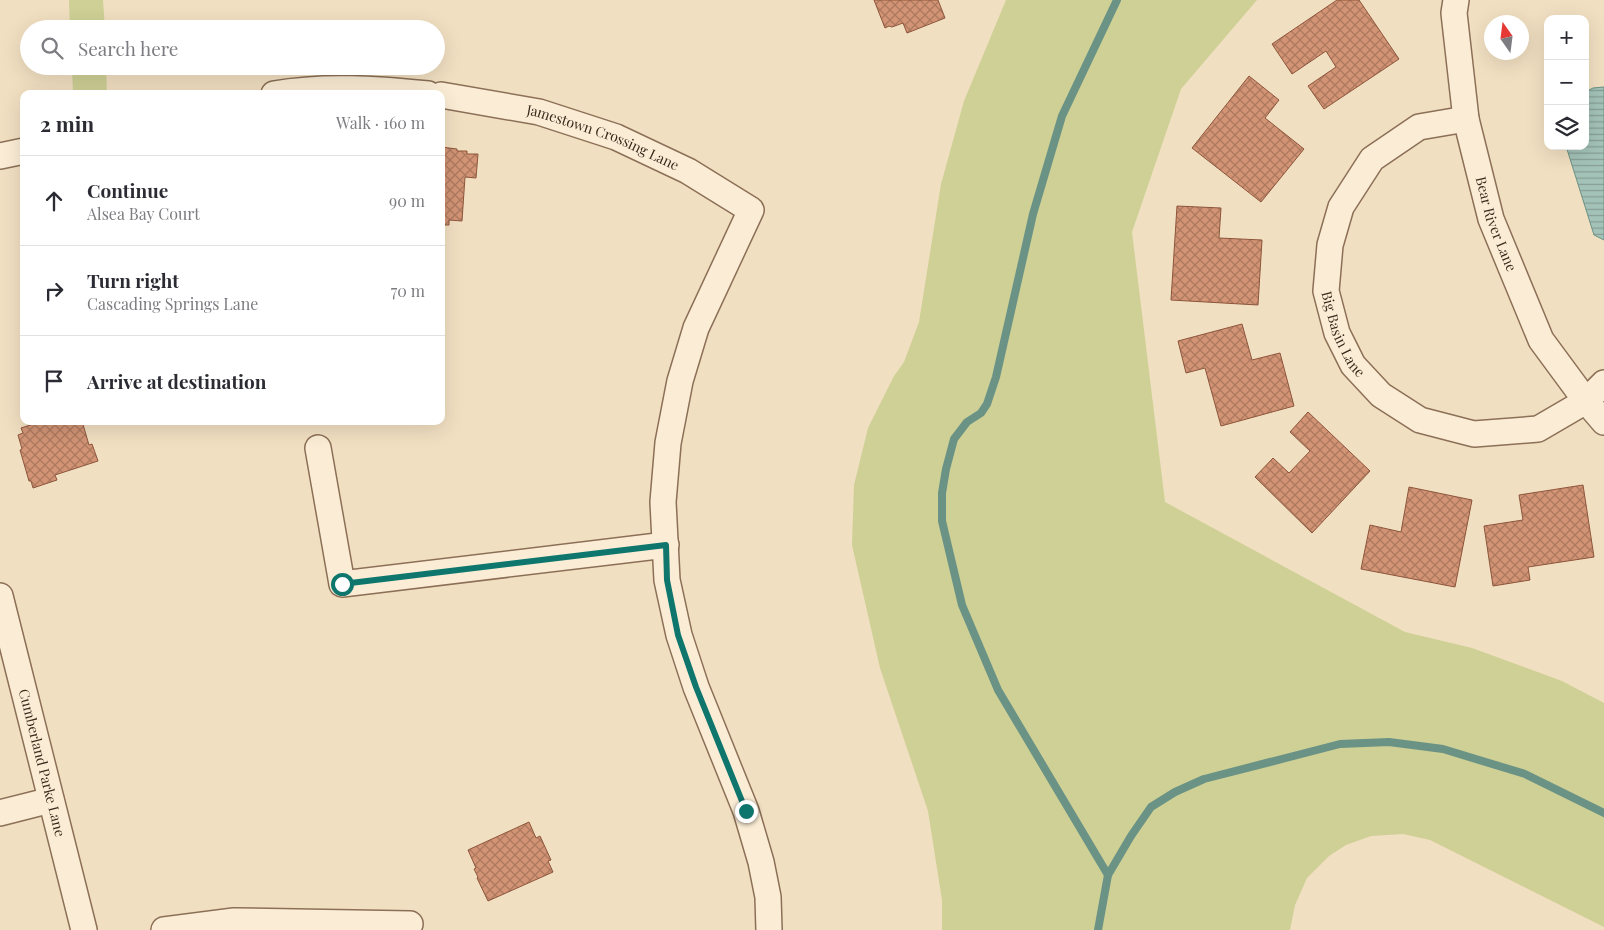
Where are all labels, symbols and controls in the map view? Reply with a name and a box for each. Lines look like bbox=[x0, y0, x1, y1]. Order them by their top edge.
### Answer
north arrow bbox=[1484, 15, 1529, 60]
map controls bbox=[1544, 15, 1589, 150]
button: + bbox=[1544, 15, 1589, 60]
search box bbox=[20, 20, 445, 75]
icon: search bbox=[38, 34, 66, 62]
text: Search here bbox=[78, 35, 178, 61]
button: − bbox=[1544, 60, 1589, 105]
street label: Jamestown Crossing Lane bbox=[524, 100, 682, 174]
button: layers bbox=[1544, 105, 1589, 150]
text: 2 min bbox=[40, 109, 94, 137]
text: Walk · 160 m bbox=[336, 112, 425, 133]
street label: Bear River Lane bbox=[1472, 174, 1522, 274]
text: Continue bbox=[87, 177, 168, 203]
icon: ahead bbox=[40, 187, 68, 215]
text: 90 m bbox=[389, 190, 425, 211]
text: Alsea Bay Court bbox=[87, 203, 200, 224]
text: Turn right bbox=[87, 267, 179, 293]
icon: right bbox=[40, 277, 68, 305]
text: 70 m bbox=[391, 280, 425, 301]
street label: Big Basin Lane bbox=[1317, 289, 1370, 381]
text: Cascading Springs Lane bbox=[87, 293, 258, 314]
icon: arrive bbox=[40, 367, 68, 395]
text: Arrive at destination bbox=[87, 368, 267, 394]
route start bbox=[331, 573, 354, 596]
street label: Cumberland Parke Lane bbox=[15, 687, 70, 839]
route end bbox=[735, 800, 758, 823]

